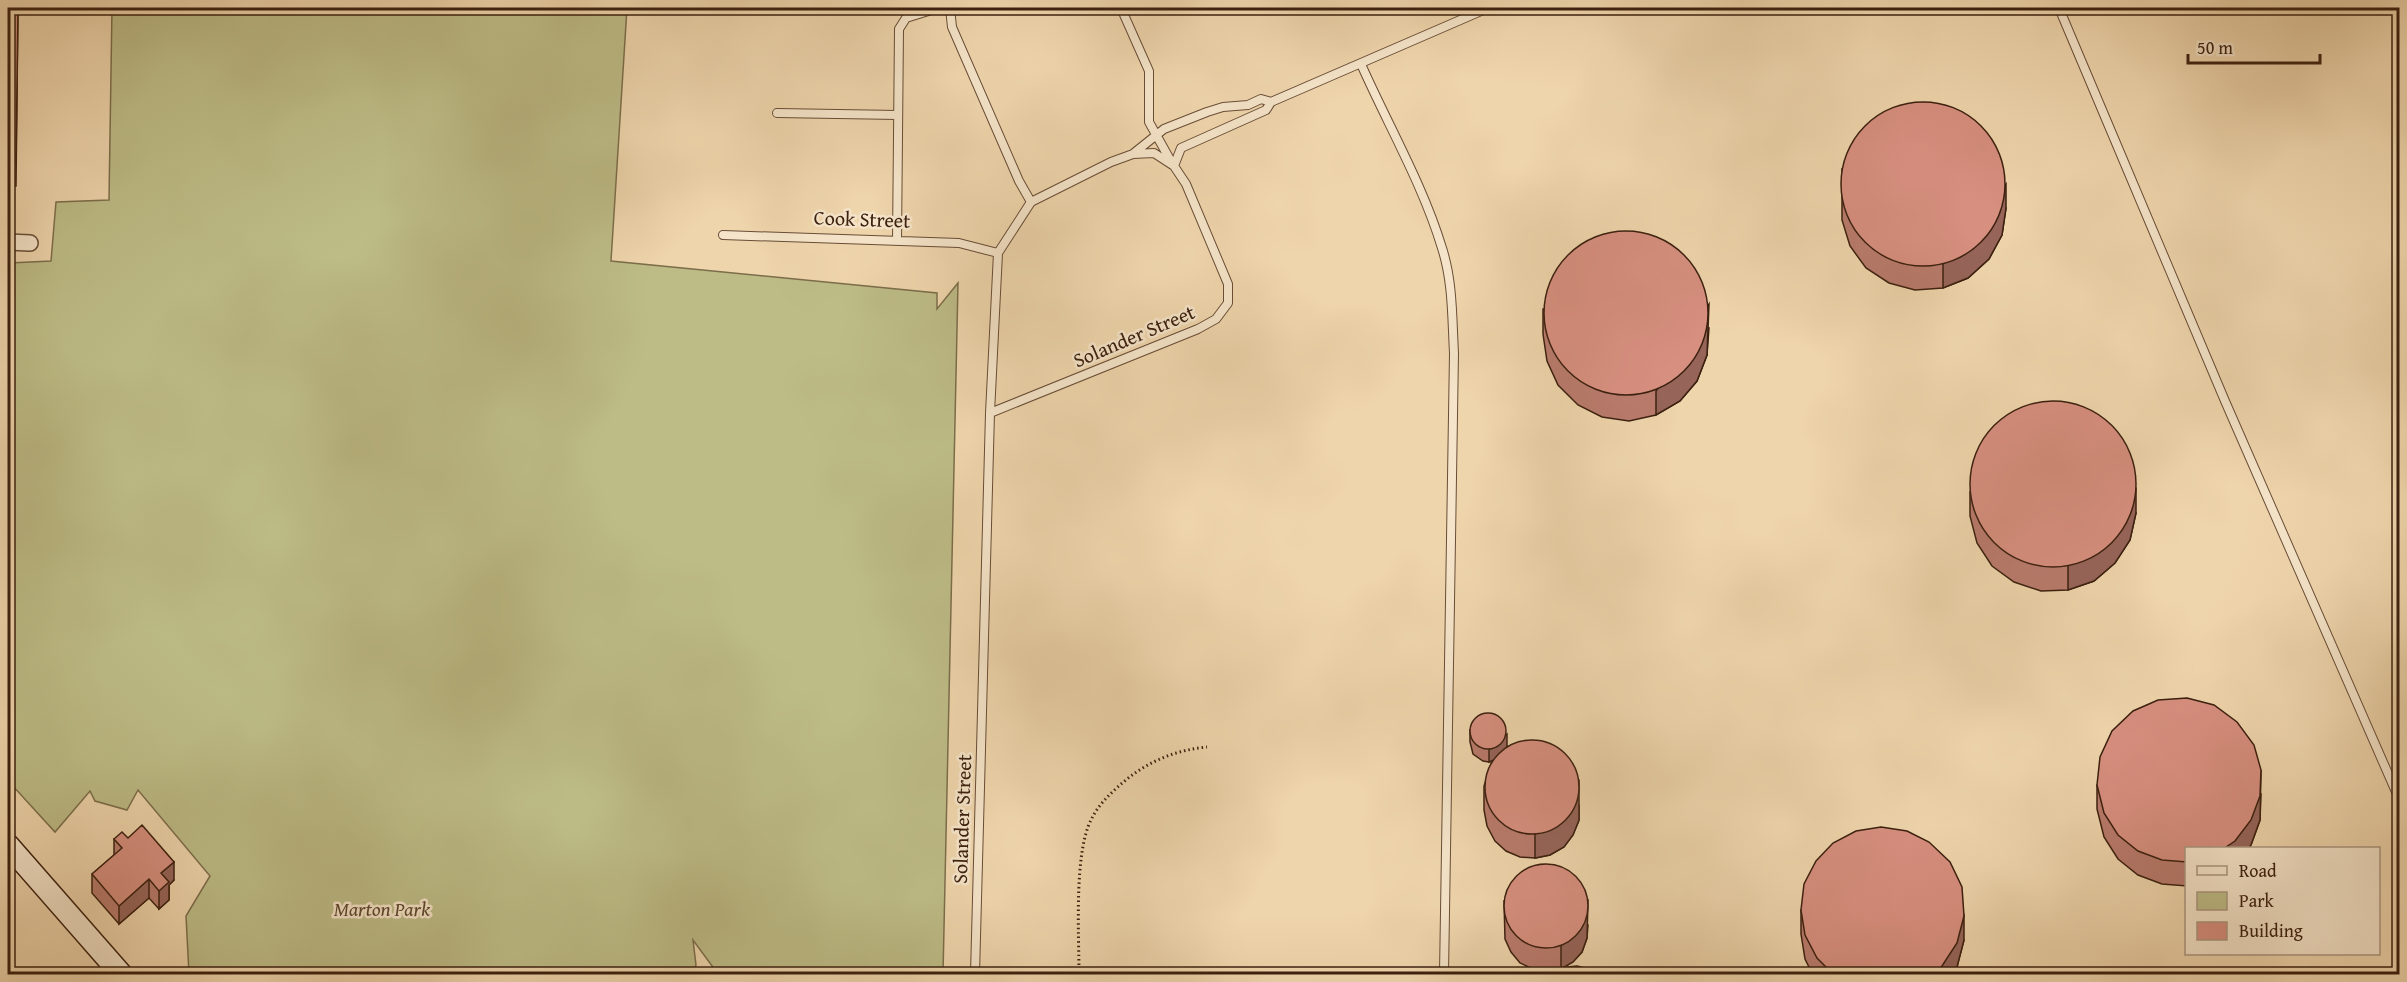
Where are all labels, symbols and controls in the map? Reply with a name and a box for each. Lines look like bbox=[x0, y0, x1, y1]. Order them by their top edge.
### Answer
scale bar bbox=[2188, 27, 2320, 65]
text: 50 m bbox=[2197, 34, 2233, 61]
street label: Cook Street bbox=[813, 202, 911, 235]
street label: Solander Street bbox=[1069, 297, 1199, 374]
street label: Solander Street bbox=[945, 754, 978, 884]
legend bbox=[2185, 847, 2380, 955]
text: Road bbox=[2239, 857, 2277, 884]
text: Park bbox=[2239, 887, 2275, 914]
park label: Marton Park bbox=[334, 894, 431, 923]
text: Building bbox=[2239, 917, 2303, 944]

